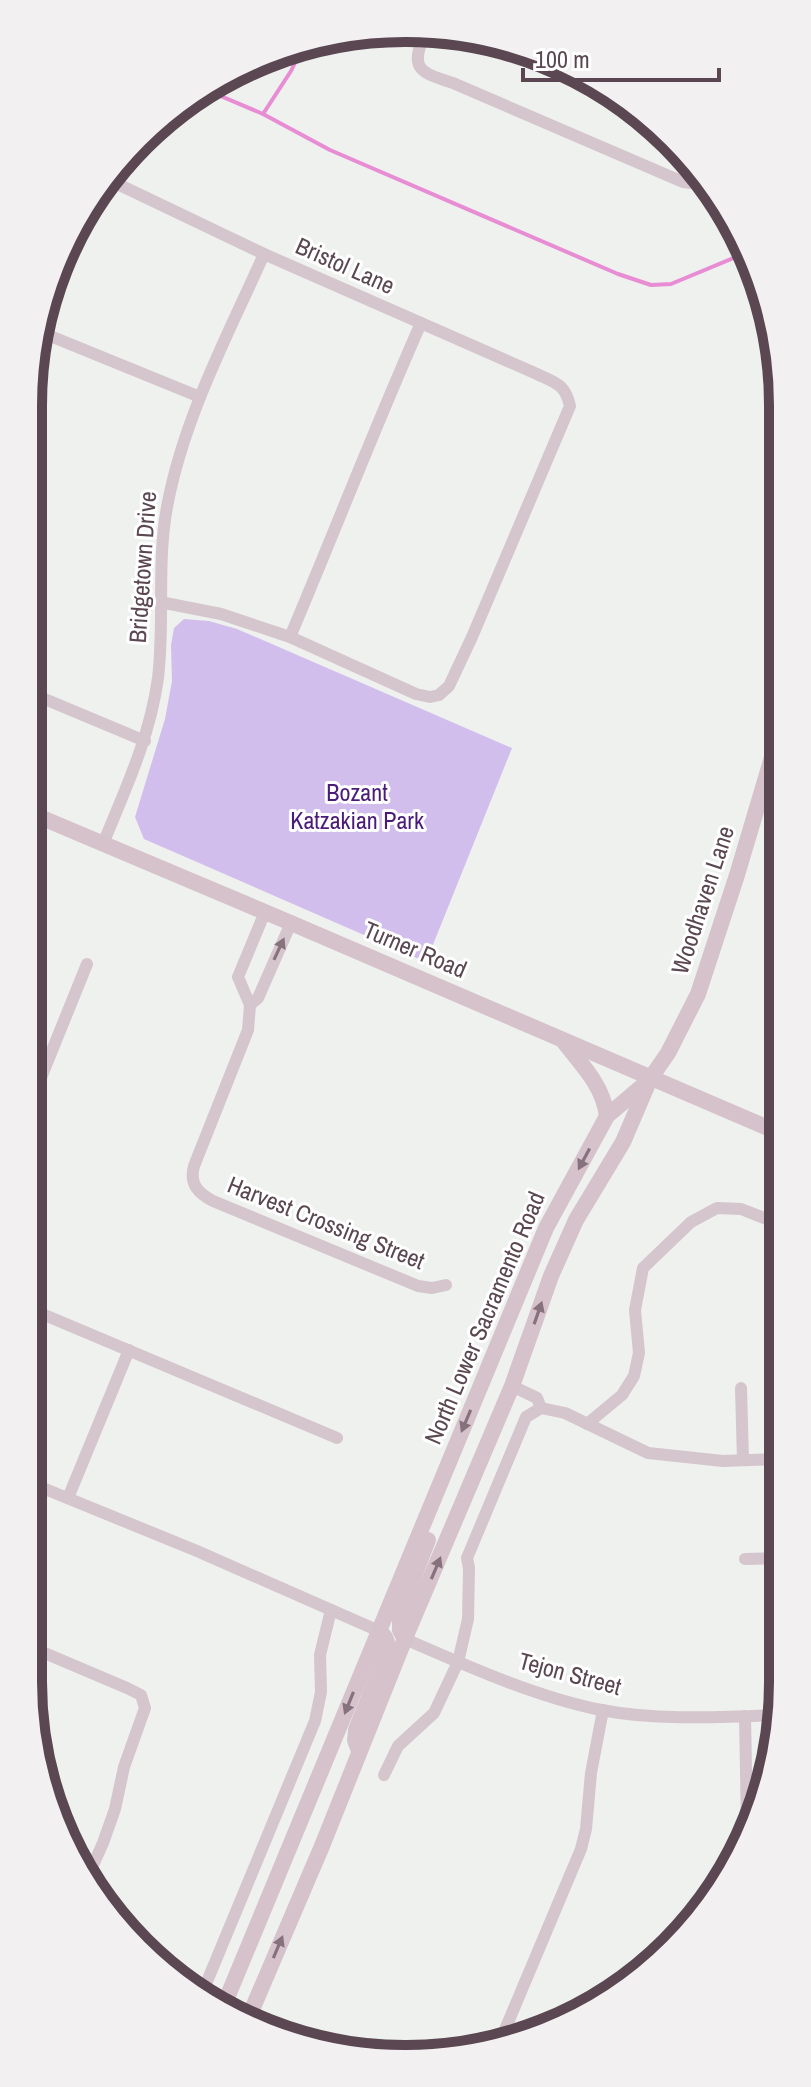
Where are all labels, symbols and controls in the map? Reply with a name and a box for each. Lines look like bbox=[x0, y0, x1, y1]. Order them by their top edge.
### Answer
scale bar bbox=[523, 32, 719, 82]
text: 100 m bbox=[535, 43, 590, 75]
street label: Bristol Lane bbox=[291, 229, 400, 301]
street label: Bridgetown Drive bbox=[121, 490, 163, 644]
park label: Bozant Katzakian Park bbox=[290, 776, 424, 836]
street label: Woodhaven Lane bbox=[663, 822, 741, 978]
street label: Turner Road bbox=[359, 913, 472, 985]
one-way arrow bbox=[273, 937, 286, 961]
one-way arrow bbox=[577, 1148, 591, 1170]
street label: Harvest Crossing Street bbox=[223, 1168, 430, 1276]
street label: North Lower Sacramento Road bbox=[416, 1186, 552, 1449]
one-way arrow bbox=[533, 1301, 545, 1325]
one-way arrow bbox=[459, 1409, 472, 1433]
one-way arrow bbox=[429, 1556, 442, 1579]
street label: Tejon Street bbox=[515, 1644, 626, 1702]
one-way arrow bbox=[343, 1691, 356, 1715]
one-way arrow bbox=[272, 1935, 285, 1959]

